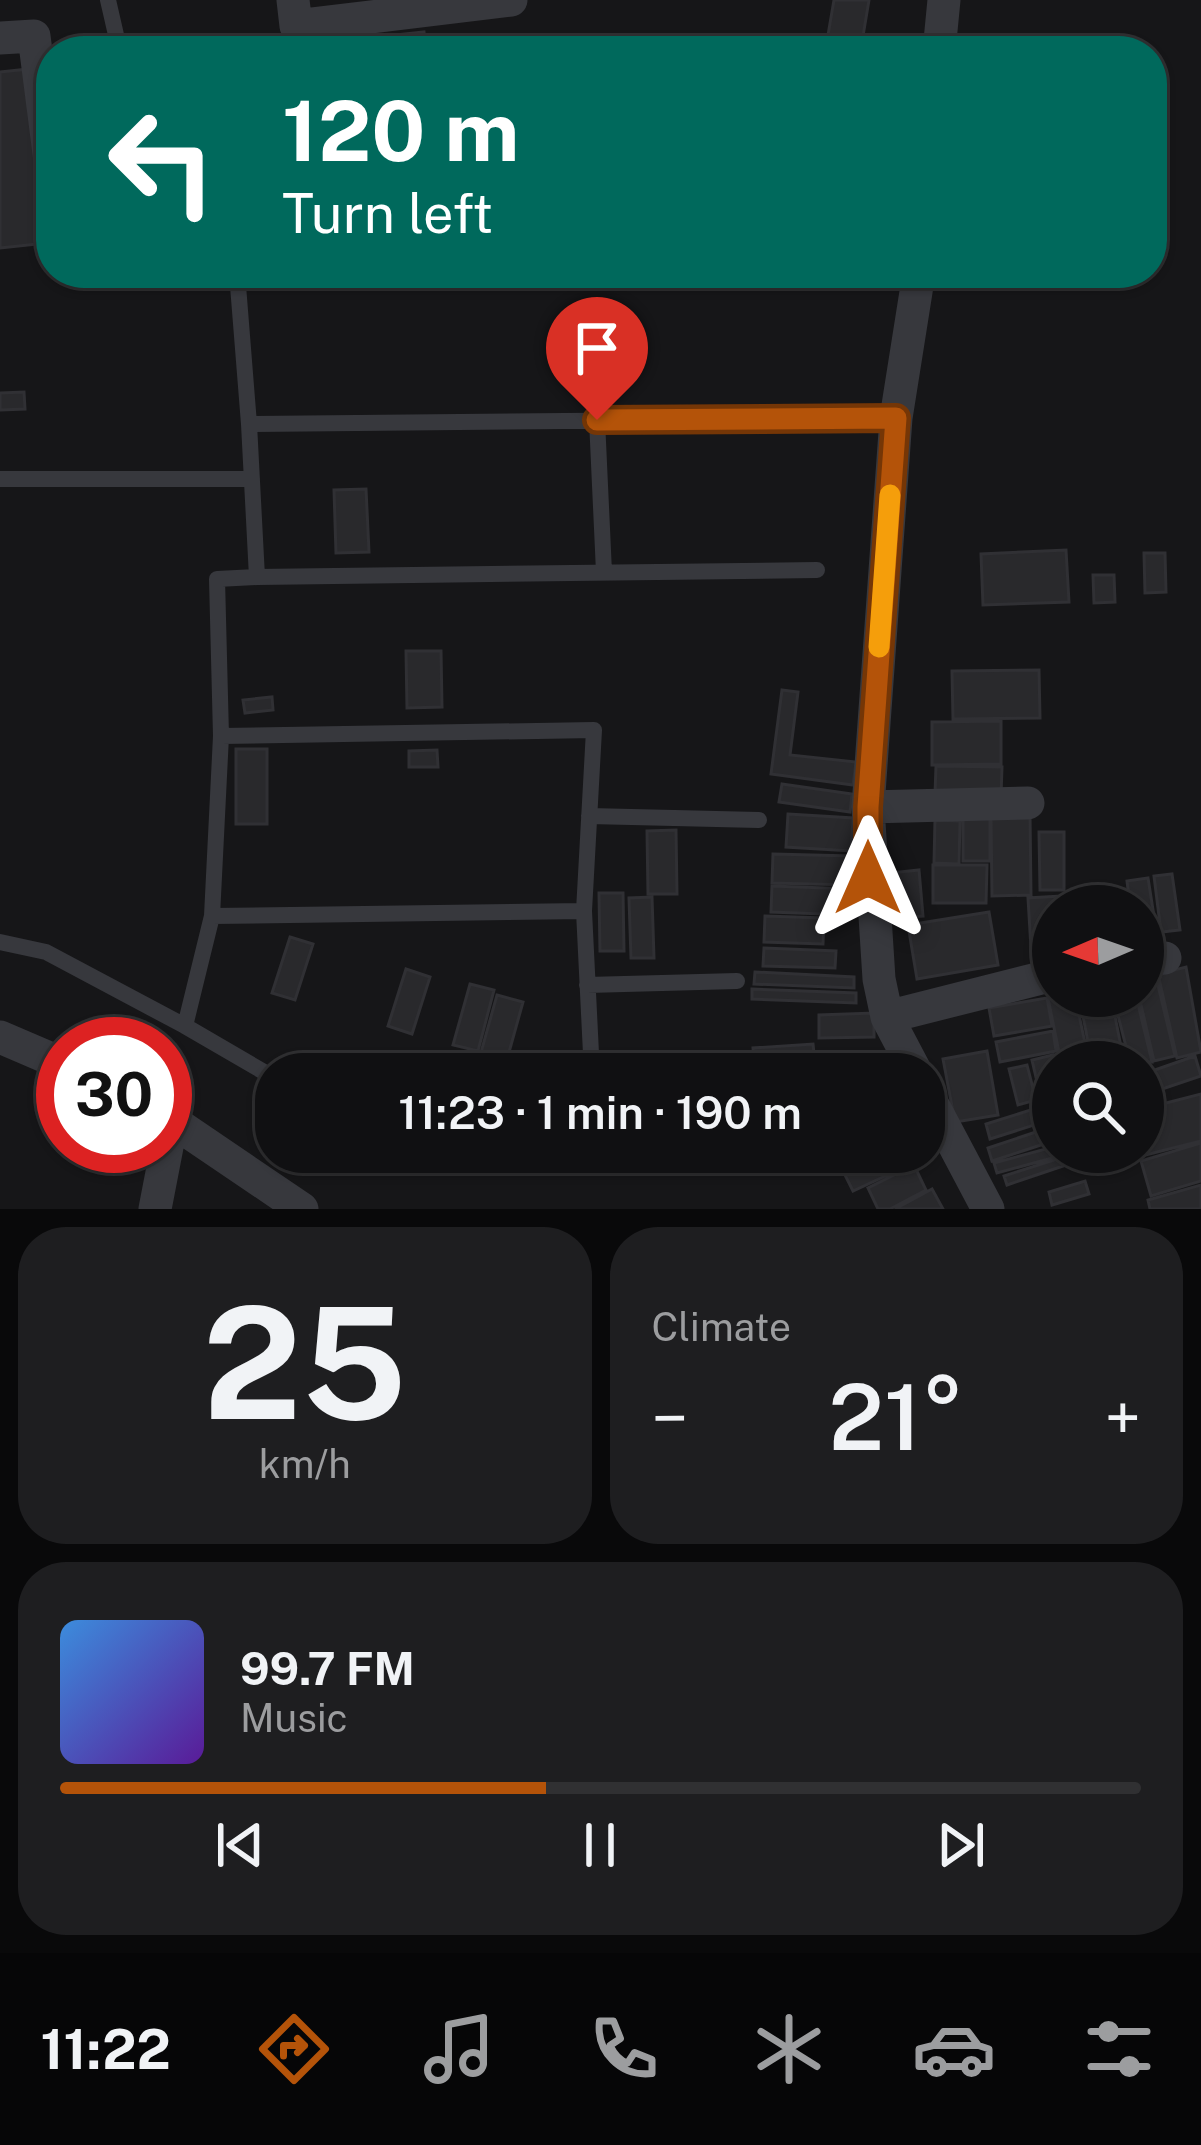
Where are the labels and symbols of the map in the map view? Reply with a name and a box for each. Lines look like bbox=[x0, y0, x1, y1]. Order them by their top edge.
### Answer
pin bbox=[546, 297, 648, 420]
position arrow bbox=[805, 815, 931, 941]
north arrow bbox=[1032, 885, 1164, 1017]
speed limit sign: 30 bbox=[36, 1017, 192, 1173]

